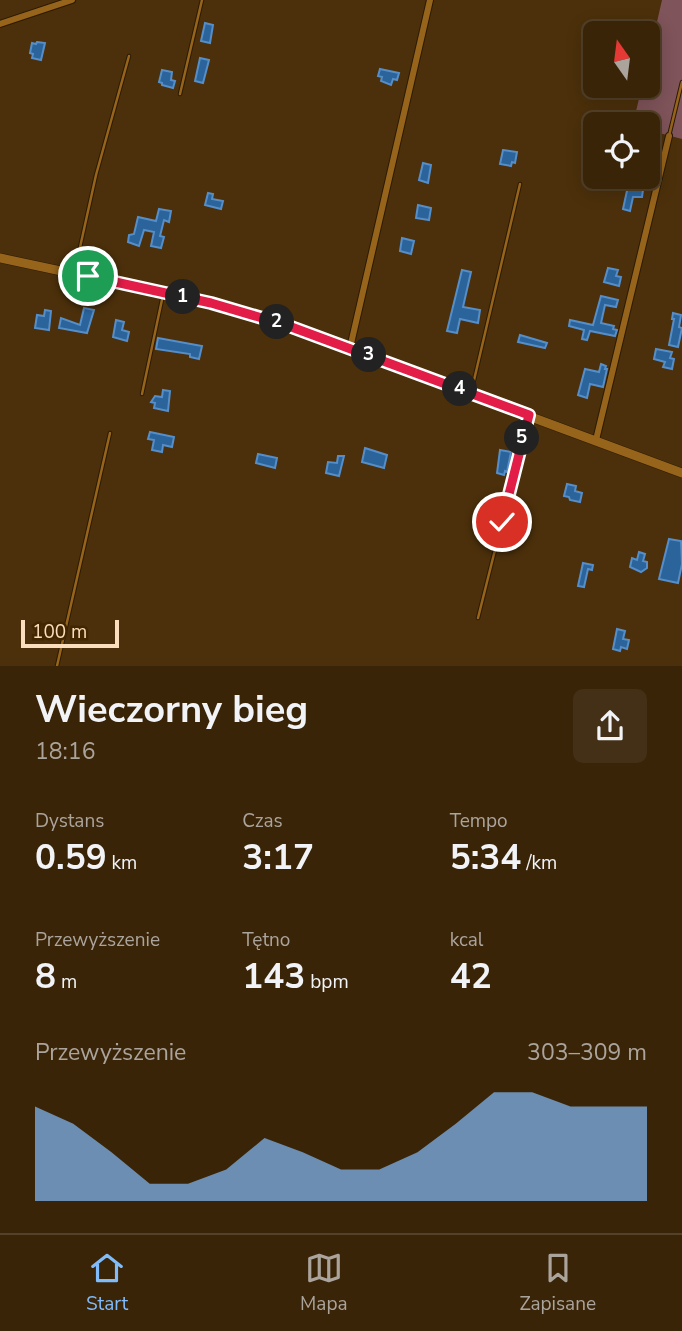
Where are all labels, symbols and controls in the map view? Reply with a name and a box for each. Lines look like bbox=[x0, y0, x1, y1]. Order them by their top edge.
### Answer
north arrow bbox=[583, 21, 660, 98]
map controls bbox=[583, 21, 660, 189]
button: locate bbox=[583, 112, 660, 189]
pin bbox=[58, 246, 118, 306]
icon: arrive bbox=[69, 257, 107, 295]
pin: 1 bbox=[166, 280, 200, 314]
text: 1 bbox=[177, 283, 188, 309]
pin: 2 bbox=[260, 304, 294, 340]
text: 2 bbox=[271, 308, 282, 334]
pin: 3 bbox=[352, 338, 386, 372]
text: 3 bbox=[363, 341, 374, 367]
pin: 4 bbox=[442, 372, 477, 406]
text: 4 bbox=[454, 375, 465, 401]
pin: 5 bbox=[504, 420, 540, 456]
text: 5 bbox=[516, 424, 527, 450]
pin bbox=[472, 492, 532, 552]
icon: check bbox=[483, 503, 521, 541]
scale bar bbox=[21, 617, 119, 649]
text: 100 m bbox=[32, 619, 87, 645]
text: Wieczorny bieg bbox=[35, 684, 308, 735]
button: share bbox=[573, 689, 647, 763]
text: 18:16 bbox=[35, 736, 95, 767]
text: Dystans bbox=[35, 808, 104, 834]
text: Czas bbox=[242, 808, 283, 834]
text: Tempo bbox=[450, 808, 508, 834]
text: 0.59 bbox=[35, 834, 107, 881]
text: 3:17 bbox=[242, 834, 314, 881]
text: 5:34 bbox=[450, 834, 521, 881]
text: km bbox=[107, 850, 137, 876]
text: /km bbox=[521, 850, 557, 876]
text: Przewyższenie bbox=[35, 927, 160, 953]
text: Tętno bbox=[242, 927, 290, 953]
text: kcal bbox=[450, 927, 483, 953]
text: 8 bbox=[35, 953, 56, 1000]
text: 143 bbox=[242, 953, 305, 1000]
text: 42 bbox=[450, 953, 492, 1000]
text: m bbox=[56, 969, 77, 995]
text: bpm bbox=[305, 969, 349, 995]
text: Przewyższenie bbox=[35, 1037, 186, 1068]
text: 303–309 m bbox=[527, 1037, 647, 1068]
tab: Start bbox=[86, 1249, 128, 1317]
tab: Mapa bbox=[300, 1249, 348, 1317]
tab: Zapisane bbox=[519, 1249, 596, 1317]

